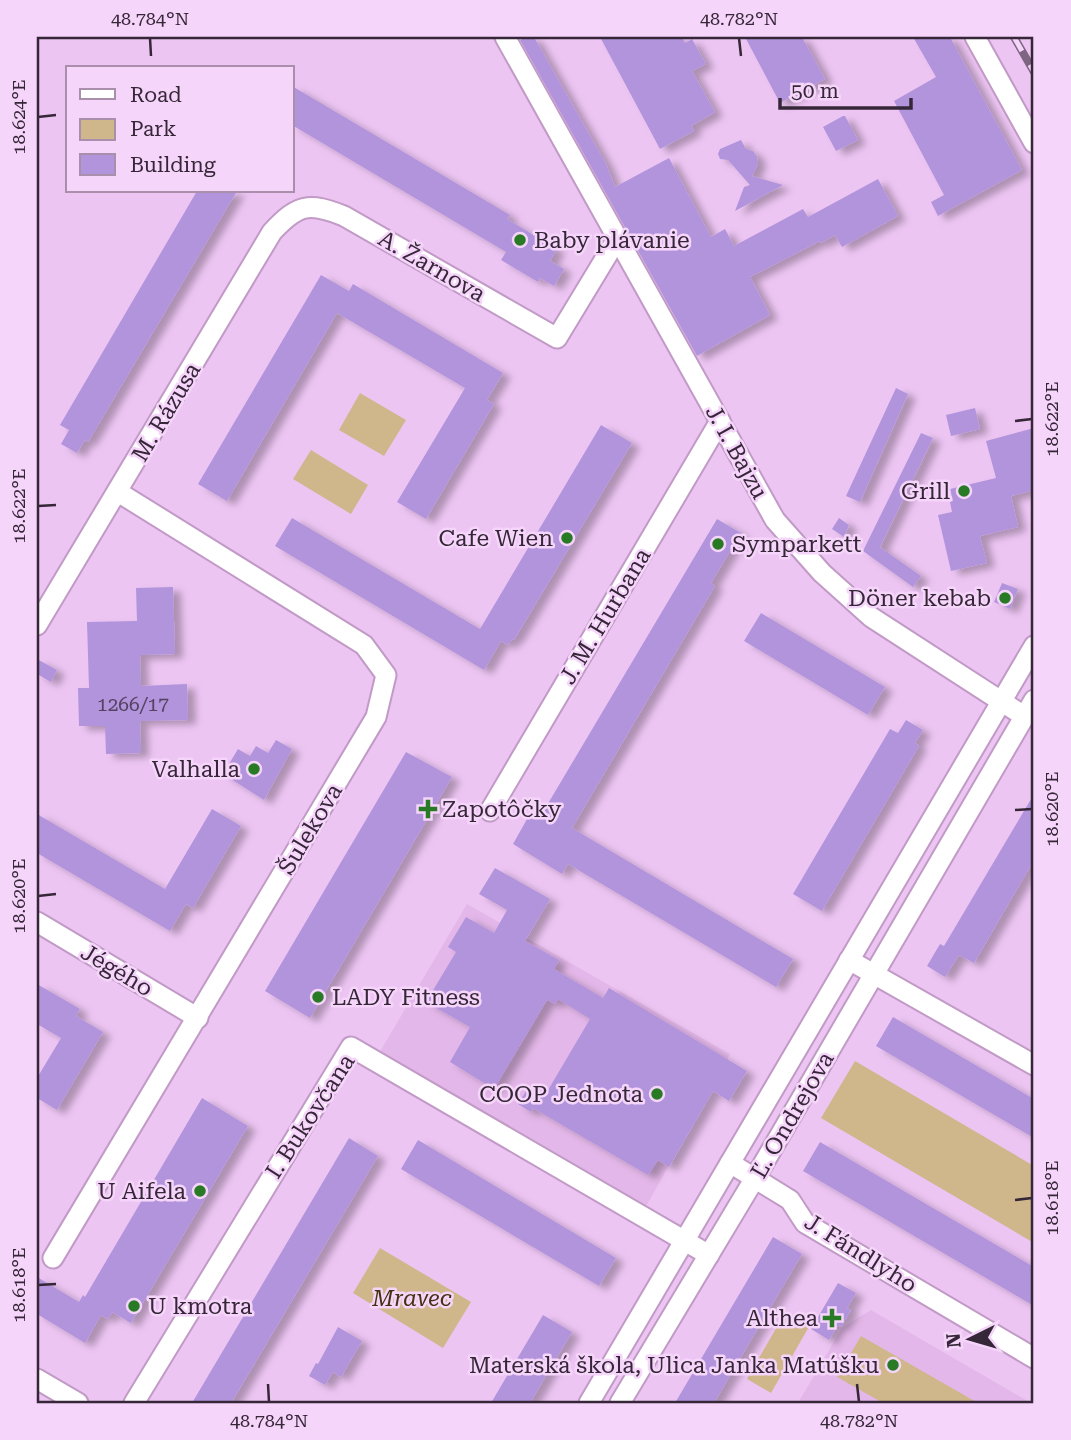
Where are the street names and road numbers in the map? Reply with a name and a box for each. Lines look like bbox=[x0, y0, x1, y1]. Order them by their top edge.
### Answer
street label: A. Žarnova bbox=[374, 225, 490, 308]
street label: M. Rázusa bbox=[126, 358, 207, 466]
street label: J. I. Bajzu bbox=[700, 401, 773, 504]
street label: J. M. Hurbana bbox=[554, 543, 657, 689]
street label: Šulekova bbox=[273, 779, 348, 880]
street label: Jégého bbox=[76, 939, 158, 1002]
street label: Ľ. Ondrejova bbox=[745, 1047, 840, 1183]
street label: I. Bukovčana bbox=[260, 1049, 361, 1184]
street label: J. Fándlyho bbox=[800, 1208, 922, 1299]

